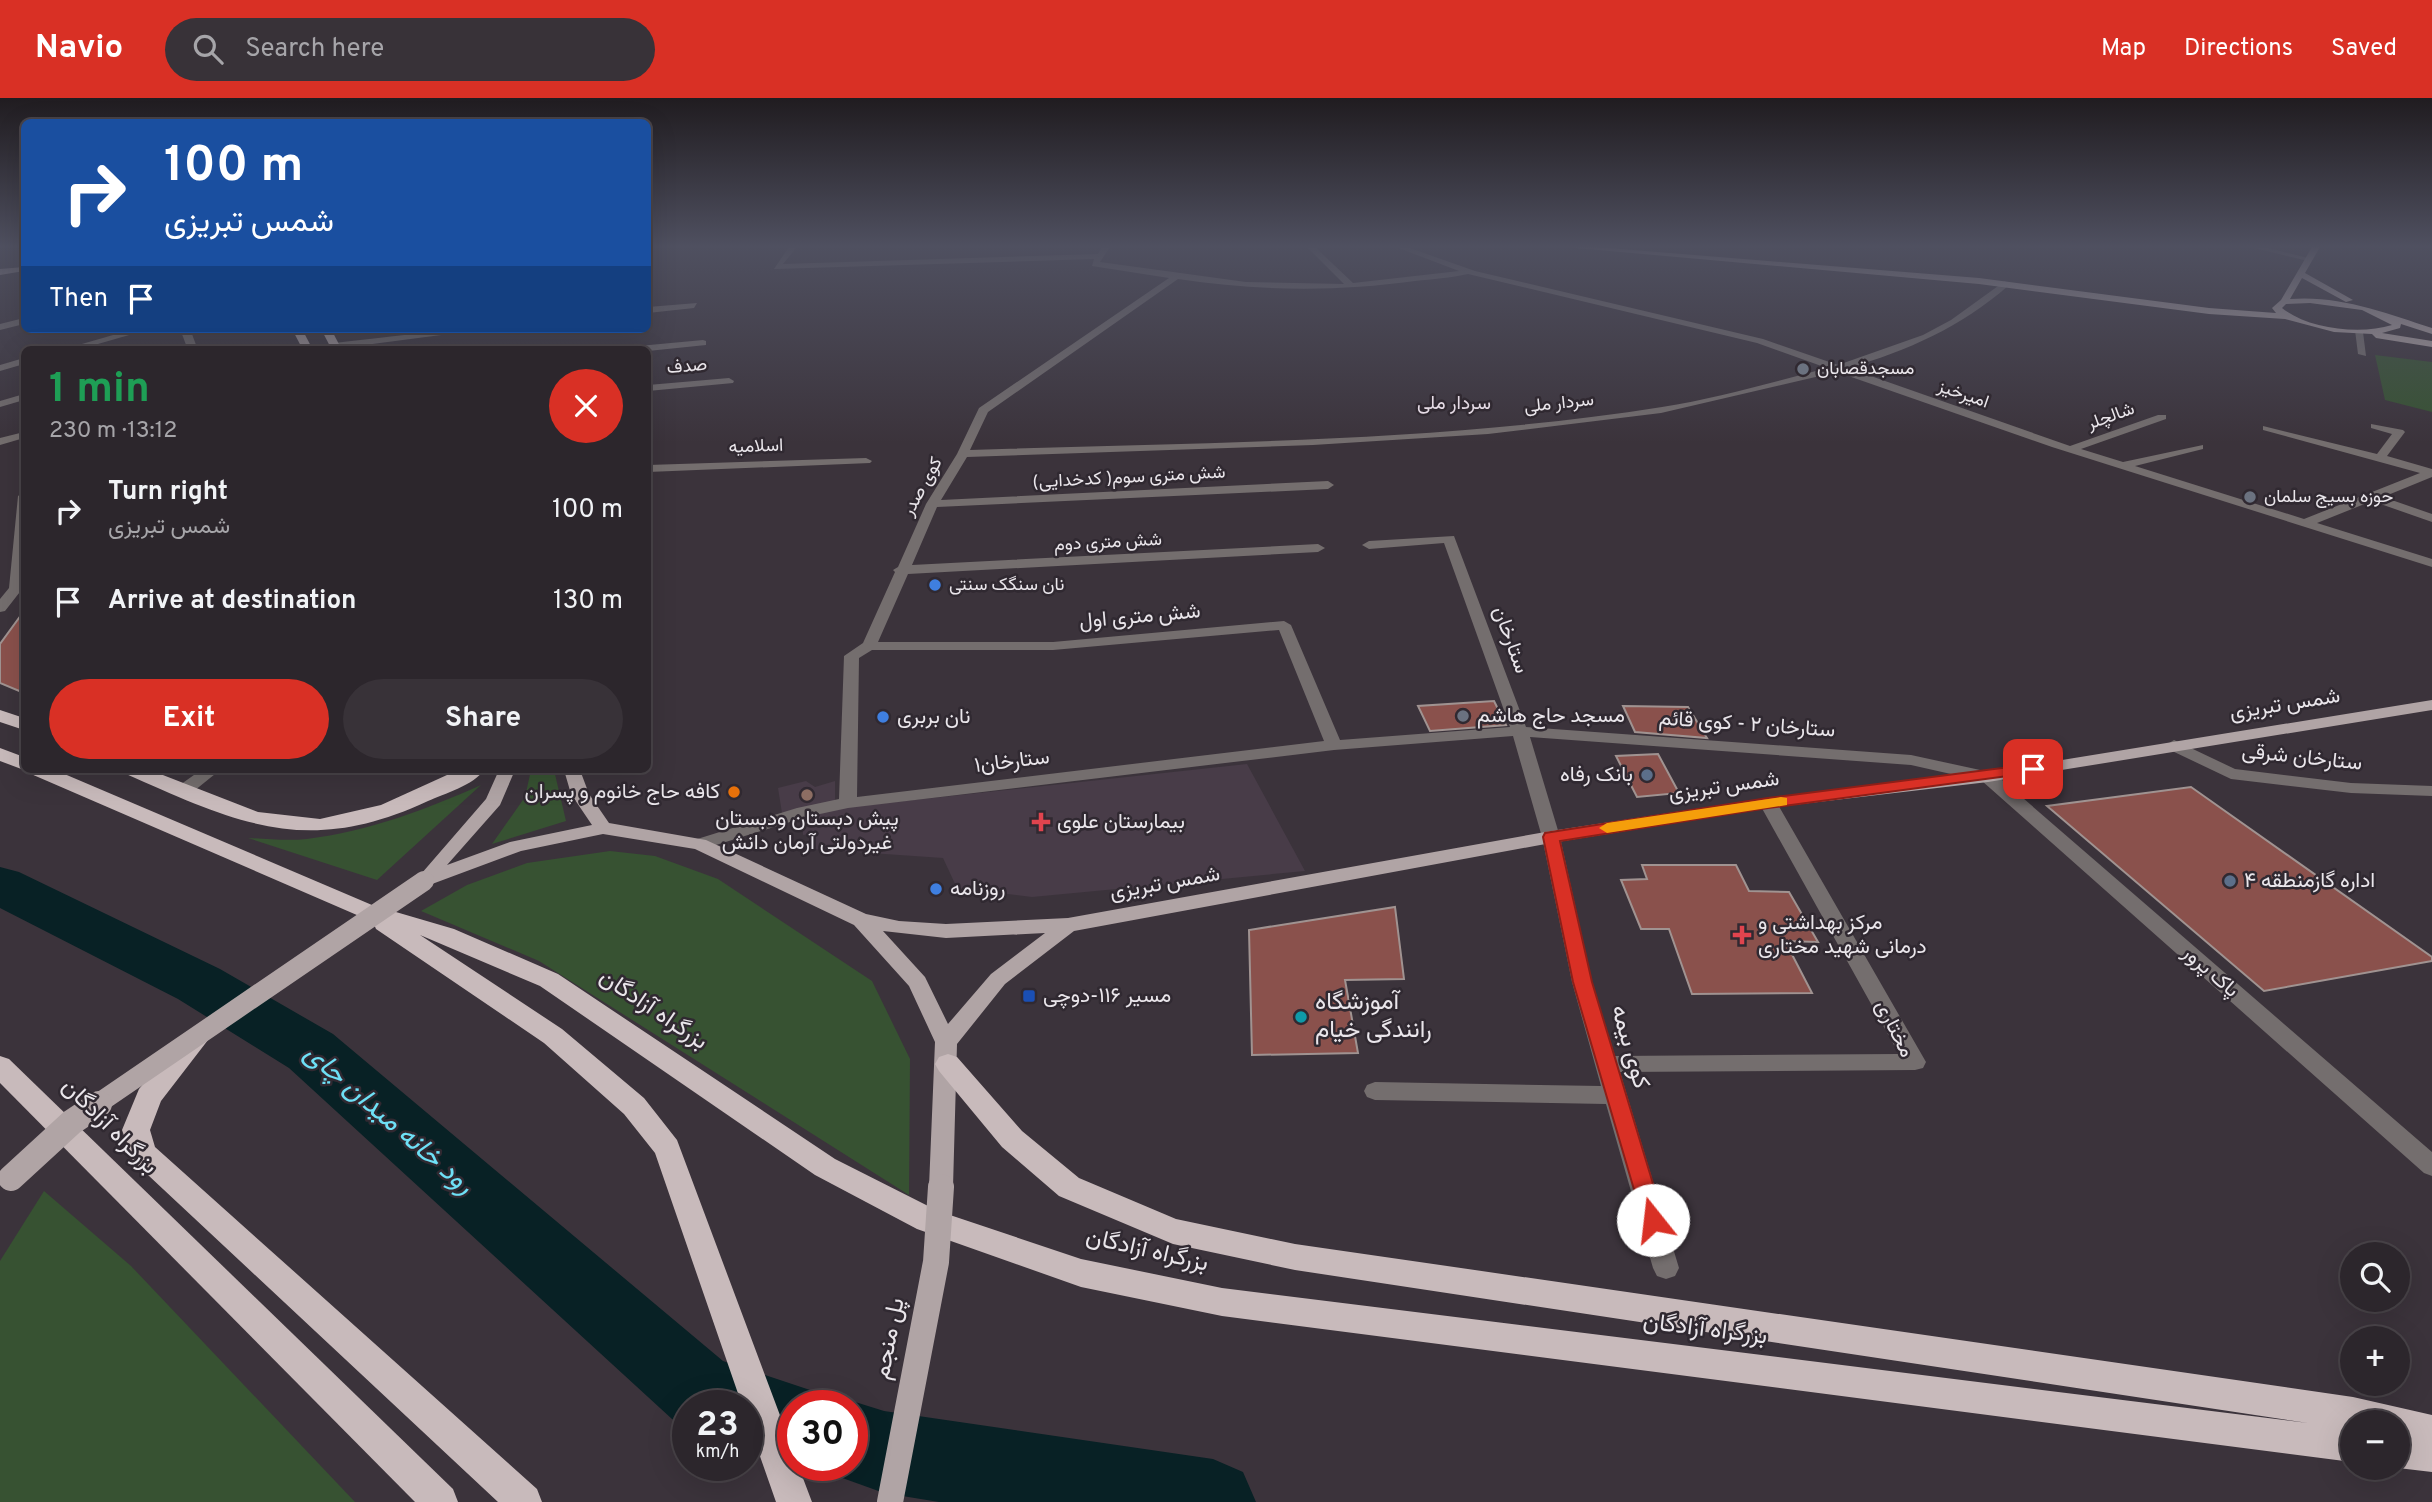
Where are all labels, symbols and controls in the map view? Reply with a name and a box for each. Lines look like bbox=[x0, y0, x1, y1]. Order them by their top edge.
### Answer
search box bbox=[165, 18, 655, 81]
text: Navio bbox=[35, 28, 123, 70]
icon: search bbox=[189, 30, 227, 68]
text: Search here bbox=[245, 33, 384, 66]
text: Map bbox=[2101, 34, 2146, 64]
text: Directions bbox=[2184, 34, 2293, 64]
text: Saved bbox=[2331, 34, 2397, 64]
text: 100 m bbox=[164, 137, 303, 199]
icon: right bbox=[49, 147, 140, 238]
text: شمس تبریزی bbox=[164, 203, 334, 243]
icon: arrive bbox=[122, 280, 160, 318]
text: Then bbox=[49, 283, 108, 316]
street label: صدف bbox=[666, 354, 708, 380]
place label: مسجدقصابان bbox=[1817, 358, 1914, 381]
marker: مسجدقصابان bbox=[1795, 361, 1811, 377]
text: 1 min bbox=[49, 364, 150, 417]
button: close bbox=[549, 369, 623, 443]
street label: امیرخیز bbox=[1933, 375, 1992, 414]
street label: سردار ملی bbox=[1523, 389, 1595, 419]
district label: سردار ملی bbox=[1417, 392, 1491, 416]
street label: شالچلر bbox=[2083, 398, 2138, 437]
text: 230 m · 13:12 bbox=[49, 417, 177, 446]
street label: اسلامیه bbox=[728, 435, 784, 459]
street label: کوی صدر bbox=[897, 454, 949, 521]
street label: (کدخدایی )شش متری سوم bbox=[1032, 461, 1226, 495]
text: Turn right bbox=[108, 476, 228, 509]
place label: حوزه بسیج سلمان bbox=[2264, 486, 2393, 509]
marker: حوزه بسیج سلمان bbox=[2242, 489, 2258, 505]
icon: right bbox=[49, 492, 87, 530]
text: 100 m bbox=[552, 494, 623, 527]
text: شمس تبریزی bbox=[108, 513, 230, 542]
street label: شش متری دوم bbox=[1054, 529, 1162, 557]
place label: نان سنگک سنتی bbox=[949, 574, 1064, 597]
marker: نان سنگک سنتی bbox=[927, 577, 943, 593]
icon: arrive bbox=[49, 583, 87, 621]
text: Arrive at destination bbox=[108, 585, 356, 618]
text: 130 m bbox=[553, 585, 623, 618]
street label: شش متری اول bbox=[1078, 598, 1202, 636]
street label: ستارخان bbox=[1485, 603, 1535, 677]
button: Exit bbox=[49, 679, 329, 759]
button: Share bbox=[343, 679, 623, 759]
street label: شمس تبریزی bbox=[2228, 683, 2342, 727]
place label: مسجد حاج هاشم bbox=[1477, 703, 1625, 730]
place label: نان بربری bbox=[897, 704, 971, 731]
street label: ستارخان ۲ - کوی قائم bbox=[1658, 705, 1836, 745]
marker: مسجد حاج هاشم bbox=[1455, 708, 1471, 724]
marker: نان بربری bbox=[875, 709, 891, 725]
street label: ستارخان شرقی bbox=[2241, 738, 2363, 778]
pin bbox=[2003, 739, 2063, 799]
street label: ستارخان۱ bbox=[973, 744, 1051, 780]
icon: arrive bbox=[2014, 750, 2052, 788]
place label: بانک رفاه bbox=[1560, 762, 1633, 789]
street label: شمس تبریزی bbox=[1667, 766, 1781, 808]
marker: بانک رفاه bbox=[1639, 767, 1655, 783]
place label: کافه حاج‌ خانوم‌ و پسران bbox=[525, 779, 720, 806]
marker: کافه حاج‌ خانوم‌ و پسران bbox=[726, 784, 742, 800]
marker: پیش دبستان ودبستان غیردولتی آرمان دانش bbox=[799, 787, 815, 803]
place label: پیش دبستان ودبستان غیردولتی آرمان دانش bbox=[715, 806, 899, 857]
place label: بیمارستان علوی bbox=[1057, 809, 1185, 836]
marker: بیمارستان علوی bbox=[1031, 812, 1051, 832]
street label: شمس تبریزی bbox=[1108, 861, 1222, 907]
place label: اداره گازمنطقه ۴ bbox=[2244, 868, 2375, 895]
marker: اداره گازمنطقه ۴ bbox=[2222, 873, 2238, 889]
place label: روزنامه bbox=[950, 876, 1006, 903]
marker: روزنامه bbox=[928, 881, 944, 897]
place label: مرکز بهداشتی و درمانی شهید مختاری bbox=[1758, 910, 1927, 961]
marker: مرکز بهداشتی و درمانی شهید مختاری bbox=[1732, 925, 1752, 945]
street label: پاک پرور bbox=[2175, 939, 2244, 1004]
street label: بزرگراه آزادگان bbox=[593, 963, 713, 1057]
place label: مسیر ۱۱۶-دوچی bbox=[1043, 983, 1171, 1010]
marker: مسیر ۱۱۶-دوچی bbox=[1021, 988, 1037, 1004]
place label: آموزشگاه رانندگی خیام bbox=[1315, 988, 1432, 1046]
street label: مختاری bbox=[1868, 996, 1920, 1062]
street label: کوی بیمه bbox=[1603, 1002, 1655, 1092]
marker: آموزشگاه رانندگی خیام bbox=[1293, 1009, 1309, 1025]
water label: رود خانه میدان چای bbox=[295, 1036, 481, 1204]
street label: بزرگراه آزادگان bbox=[54, 1072, 164, 1182]
position arrow bbox=[1616, 1183, 1690, 1257]
street label: بزرگراه آزادگان bbox=[1083, 1222, 1211, 1280]
map controls bbox=[2340, 1242, 2410, 1480]
button: search bbox=[2340, 1242, 2410, 1312]
street label: پل منجم bbox=[867, 1296, 913, 1382]
street label: بزرگراه آزادگان bbox=[1641, 1308, 1769, 1352]
button: + bbox=[2340, 1326, 2410, 1396]
speed limit sign: 30 bbox=[777, 1390, 868, 1481]
text: 23 bbox=[696, 1404, 739, 1448]
button: − bbox=[2340, 1410, 2410, 1480]
text: km/h bbox=[696, 1441, 739, 1464]

